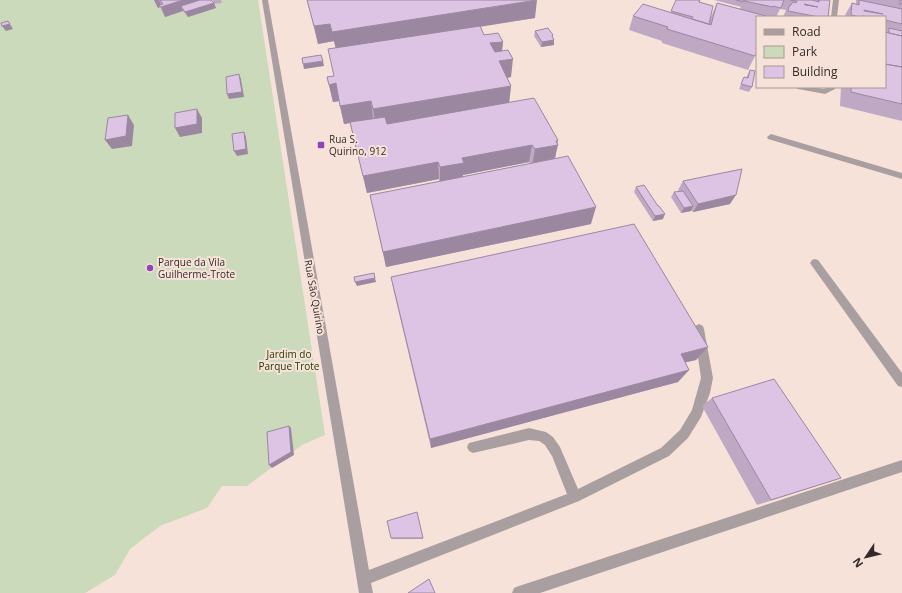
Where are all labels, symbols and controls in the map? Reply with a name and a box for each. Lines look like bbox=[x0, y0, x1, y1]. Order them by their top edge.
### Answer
legend bbox=[756, 16, 886, 88]
text: Road bbox=[792, 23, 821, 40]
text: Park bbox=[792, 43, 818, 60]
text: Building bbox=[792, 63, 838, 80]
place label: Rua S. Quirino, 912 bbox=[329, 132, 387, 158]
marker: Rua S. Quirino, 912 bbox=[316, 140, 326, 150]
place label: Parque da Vila Guilherme-Trote bbox=[158, 255, 236, 281]
street label: Rua São Quirino bbox=[302, 259, 328, 335]
marker: Parque da Vila Guilherme-Trote bbox=[145, 263, 155, 273]
park label: Jardim do Parque Trote bbox=[259, 347, 320, 373]
north arrow bbox=[846, 537, 886, 577]
text: N bbox=[849, 555, 866, 571]

